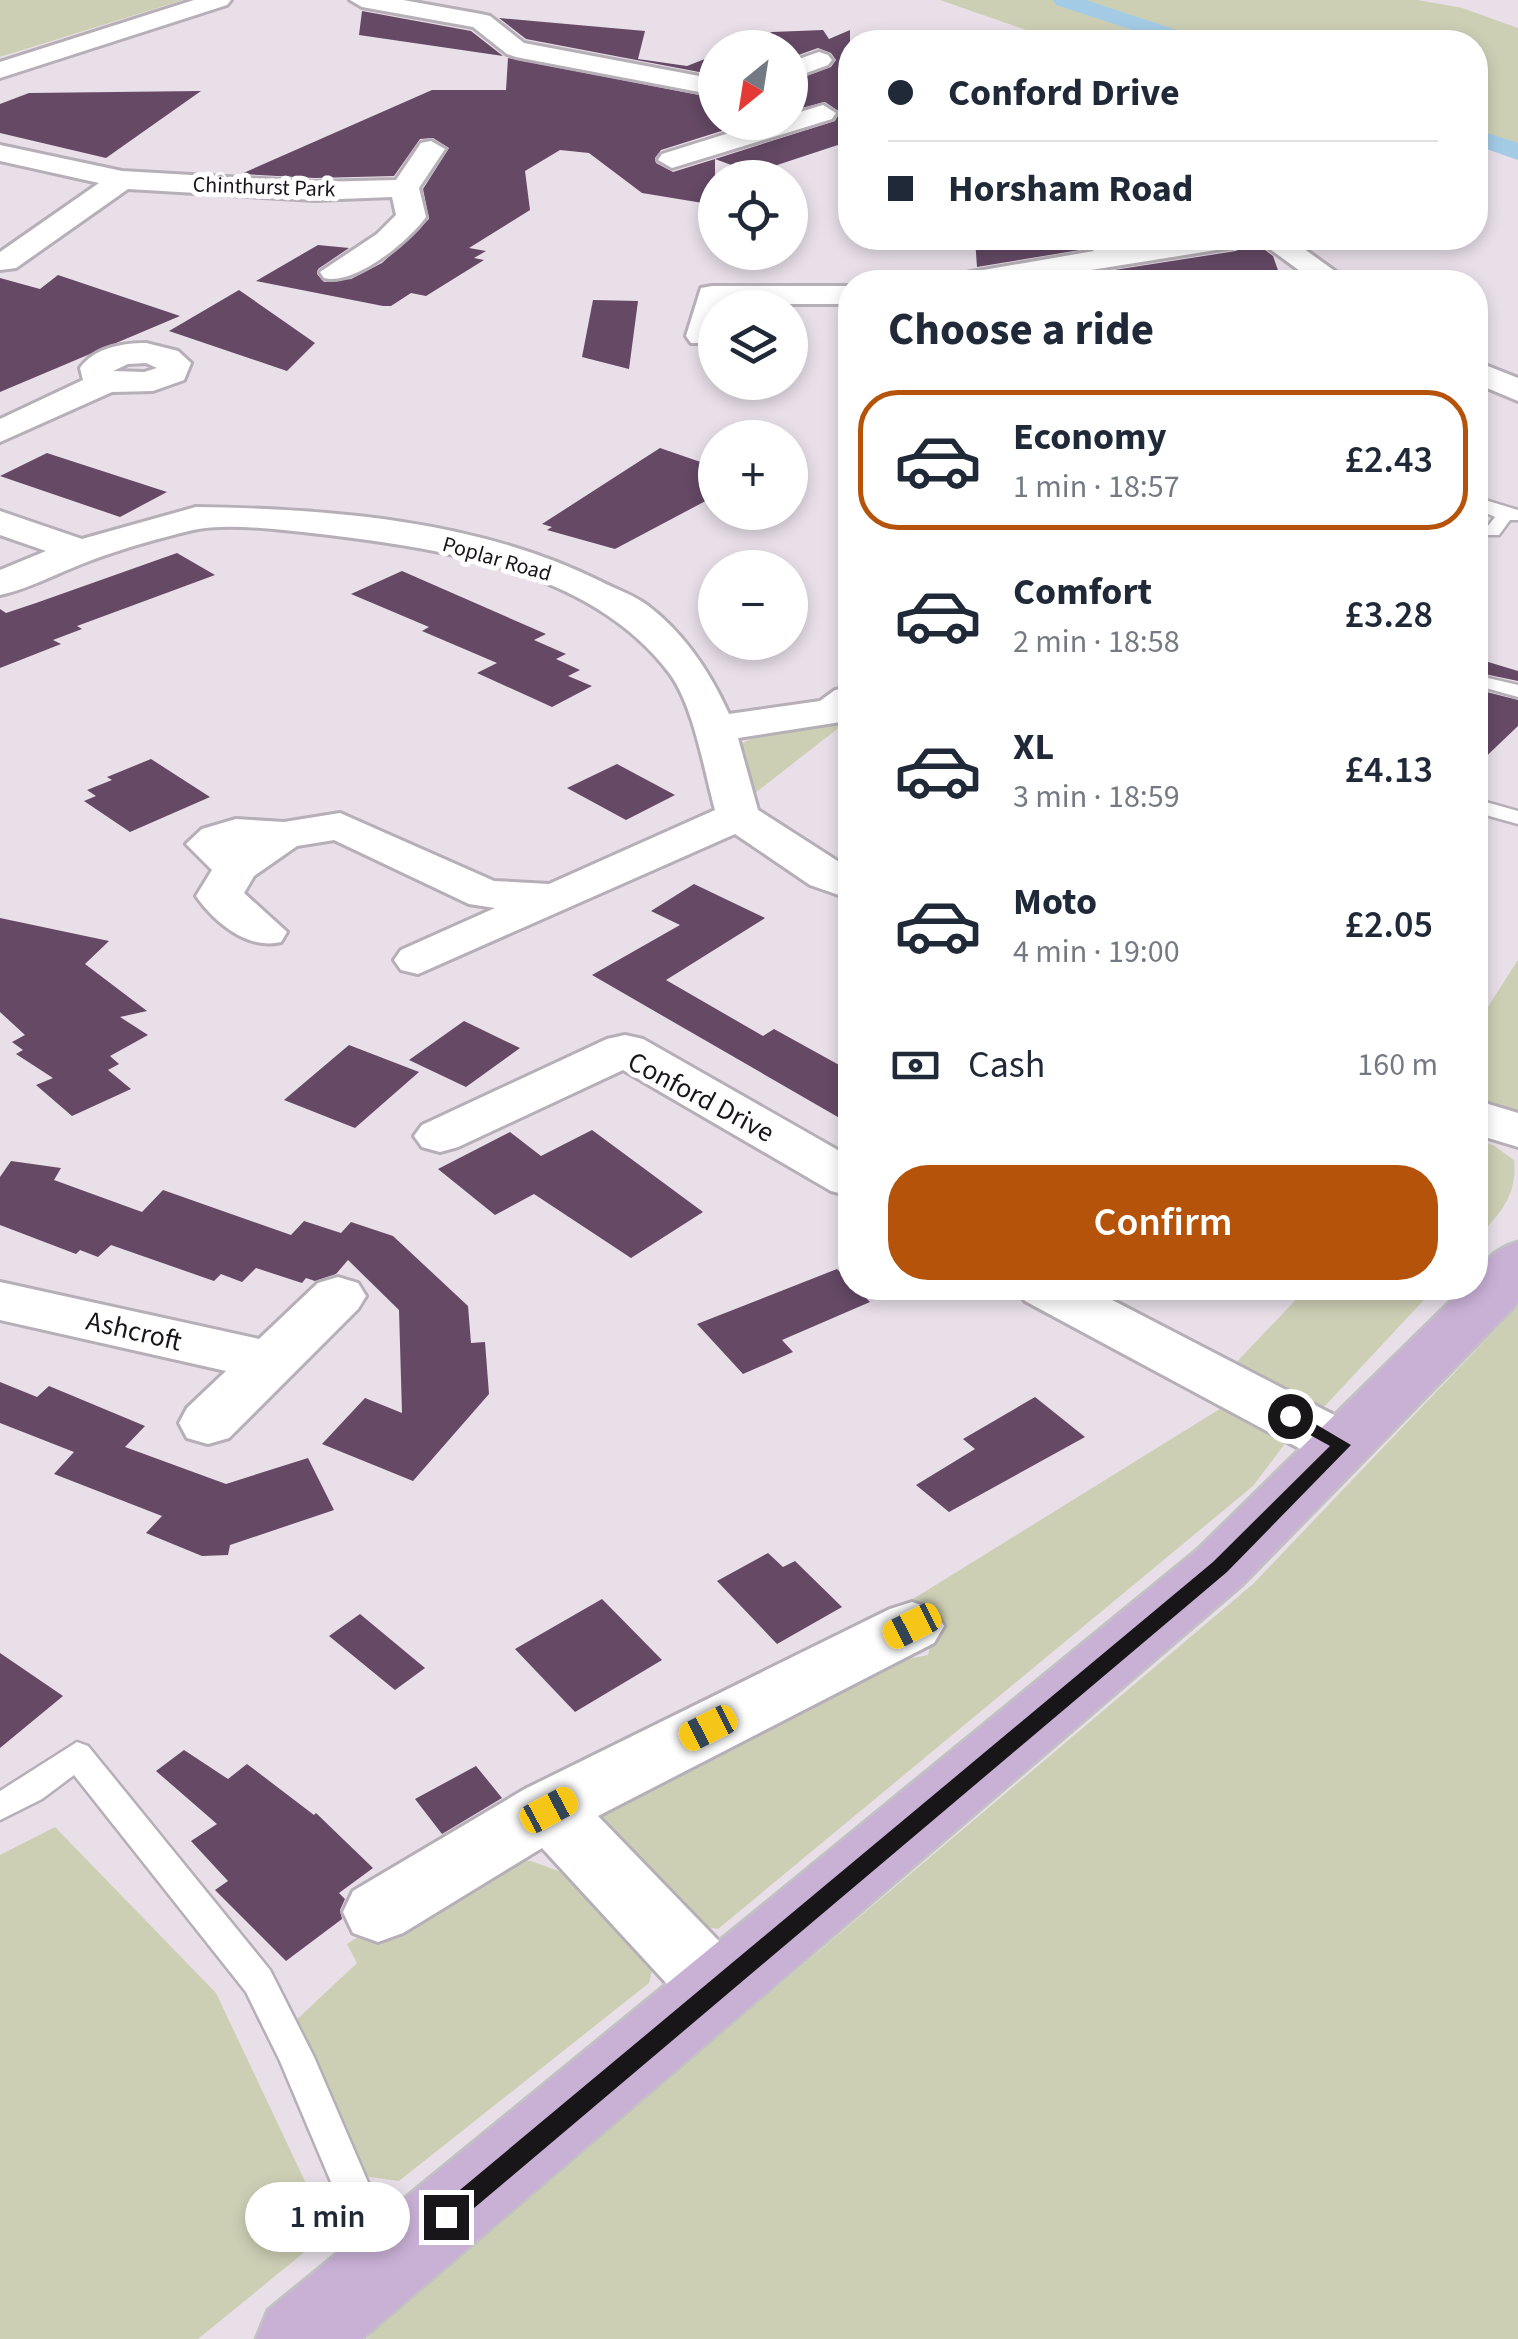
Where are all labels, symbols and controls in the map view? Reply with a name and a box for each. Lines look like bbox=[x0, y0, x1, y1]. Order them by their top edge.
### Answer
north arrow bbox=[698, 30, 808, 140]
map controls bbox=[698, 30, 808, 660]
text: Conford Drive bbox=[948, 66, 1180, 120]
button: locate bbox=[698, 160, 808, 270]
text: Horsham Road bbox=[948, 162, 1194, 216]
street label: Chinthurst Park bbox=[192, 169, 336, 205]
button: layers bbox=[698, 290, 808, 400]
text: Choose a ride bbox=[888, 298, 1154, 362]
text: Economy bbox=[1013, 410, 1166, 464]
icon: car bbox=[893, 415, 983, 505]
button: + bbox=[698, 420, 808, 530]
text: £2.43 bbox=[1345, 433, 1433, 487]
text: 1 min · 18:57 bbox=[1013, 464, 1180, 510]
street label: Poplar Road bbox=[439, 528, 555, 590]
button: − bbox=[698, 550, 808, 660]
text: Comfort bbox=[1013, 565, 1152, 619]
icon: car bbox=[893, 570, 983, 660]
text: £3.28 bbox=[1345, 588, 1433, 642]
text: 2 min · 18:58 bbox=[1013, 619, 1180, 665]
text: XL bbox=[1013, 720, 1054, 774]
icon: car bbox=[893, 725, 983, 815]
text: £4.13 bbox=[1345, 743, 1433, 797]
text: 3 min · 18:59 bbox=[1013, 774, 1180, 820]
text: Moto bbox=[1013, 875, 1097, 929]
icon: car bbox=[893, 880, 983, 970]
text: £2.05 bbox=[1345, 898, 1433, 952]
text: 4 min · 19:00 bbox=[1013, 929, 1180, 975]
icon: cash bbox=[888, 1038, 943, 1093]
text: Cash bbox=[968, 1038, 1045, 1092]
street label: Conford Drive bbox=[621, 1042, 781, 1152]
text: 160 m bbox=[1357, 1042, 1438, 1088]
button: Confirm bbox=[888, 1165, 1438, 1280]
street label: Ashcroft bbox=[82, 1301, 186, 1361]
route start bbox=[1268, 1394, 1313, 1439]
car bbox=[878, 1599, 946, 1653]
car bbox=[674, 1701, 742, 1755]
car bbox=[515, 1783, 583, 1837]
callout: 1 min bbox=[246, 2182, 411, 2252]
text: 1 min bbox=[289, 2194, 366, 2240]
route end bbox=[424, 2195, 469, 2240]

